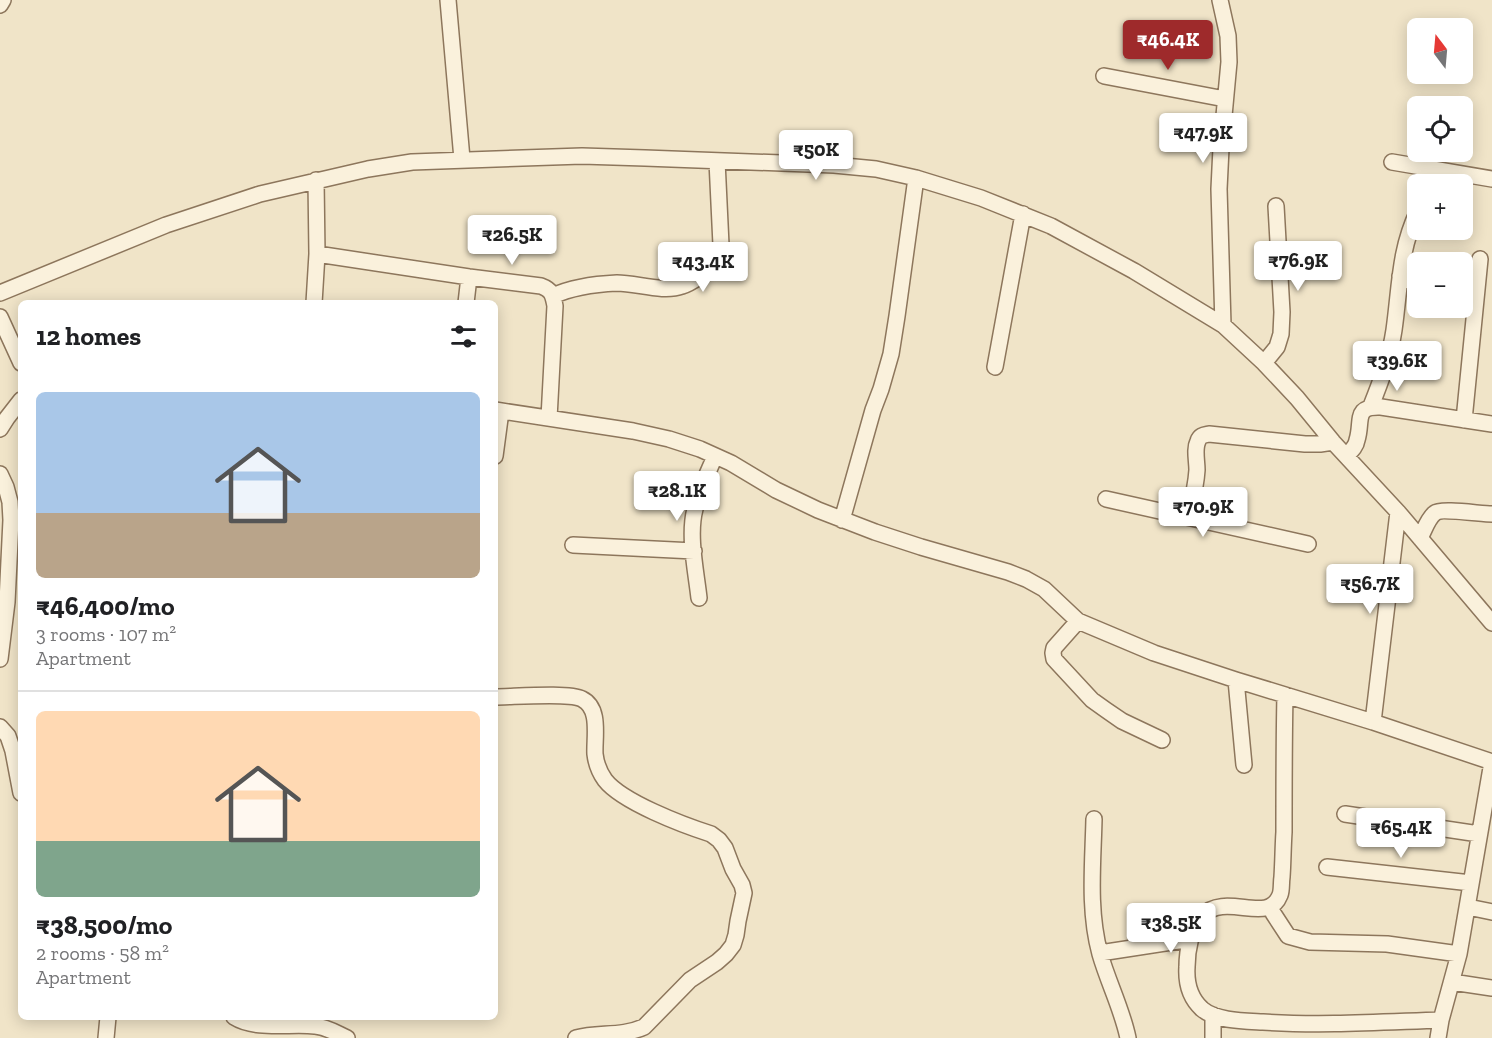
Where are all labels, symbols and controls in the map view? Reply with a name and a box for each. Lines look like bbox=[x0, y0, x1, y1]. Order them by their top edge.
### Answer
north arrow bbox=[1407, 18, 1473, 84]
map controls bbox=[1407, 18, 1473, 318]
pin: ₹46.4K bbox=[1119, 20, 1217, 71]
text: ₹46.4K bbox=[1137, 27, 1199, 51]
button: locate bbox=[1407, 96, 1473, 162]
pin: ₹47.9K bbox=[1154, 113, 1252, 164]
text: ₹47.9K bbox=[1173, 120, 1233, 144]
pin: ₹50K bbox=[780, 130, 852, 181]
text: ₹50K bbox=[793, 137, 839, 161]
button: + bbox=[1407, 174, 1473, 240]
pin: ₹26.5K bbox=[463, 215, 561, 266]
text: ₹26.5K bbox=[482, 222, 542, 246]
pin: ₹76.9K bbox=[1249, 241, 1347, 292]
pin: ₹43.4K bbox=[654, 242, 752, 293]
text: ₹76.9K bbox=[1268, 248, 1328, 272]
text: ₹43.4K bbox=[672, 249, 734, 273]
button: − bbox=[1407, 252, 1473, 318]
text: 12 homes bbox=[36, 320, 141, 352]
icon: filters bbox=[447, 320, 480, 353]
pin: ₹39.6K bbox=[1348, 341, 1446, 392]
text: ₹39.6K bbox=[1367, 348, 1427, 372]
icon: home bbox=[204, 431, 312, 539]
pin: ₹28.1K bbox=[628, 471, 726, 522]
text: ₹28.1K bbox=[648, 478, 706, 502]
pin: ₹70.9K bbox=[1154, 487, 1252, 538]
text: ₹70.9K bbox=[1173, 494, 1233, 518]
pin: ₹56.7K bbox=[1321, 564, 1419, 615]
text: ₹56.7K bbox=[1340, 571, 1400, 595]
text: ₹46,400/mo bbox=[36, 590, 174, 622]
text: 3 rooms · 107 m² bbox=[36, 622, 176, 646]
text: Apartment bbox=[36, 646, 131, 670]
icon: home bbox=[204, 750, 312, 858]
pin: ₹65.4K bbox=[1352, 808, 1450, 859]
text: ₹65.4K bbox=[1370, 815, 1432, 839]
pin: ₹38.5K bbox=[1122, 903, 1220, 954]
text: ₹38,500/mo bbox=[36, 909, 172, 941]
text: ₹38.5K bbox=[1141, 910, 1201, 934]
text: 2 rooms · 58 m² bbox=[36, 941, 169, 965]
text: Apartment bbox=[36, 965, 131, 989]

